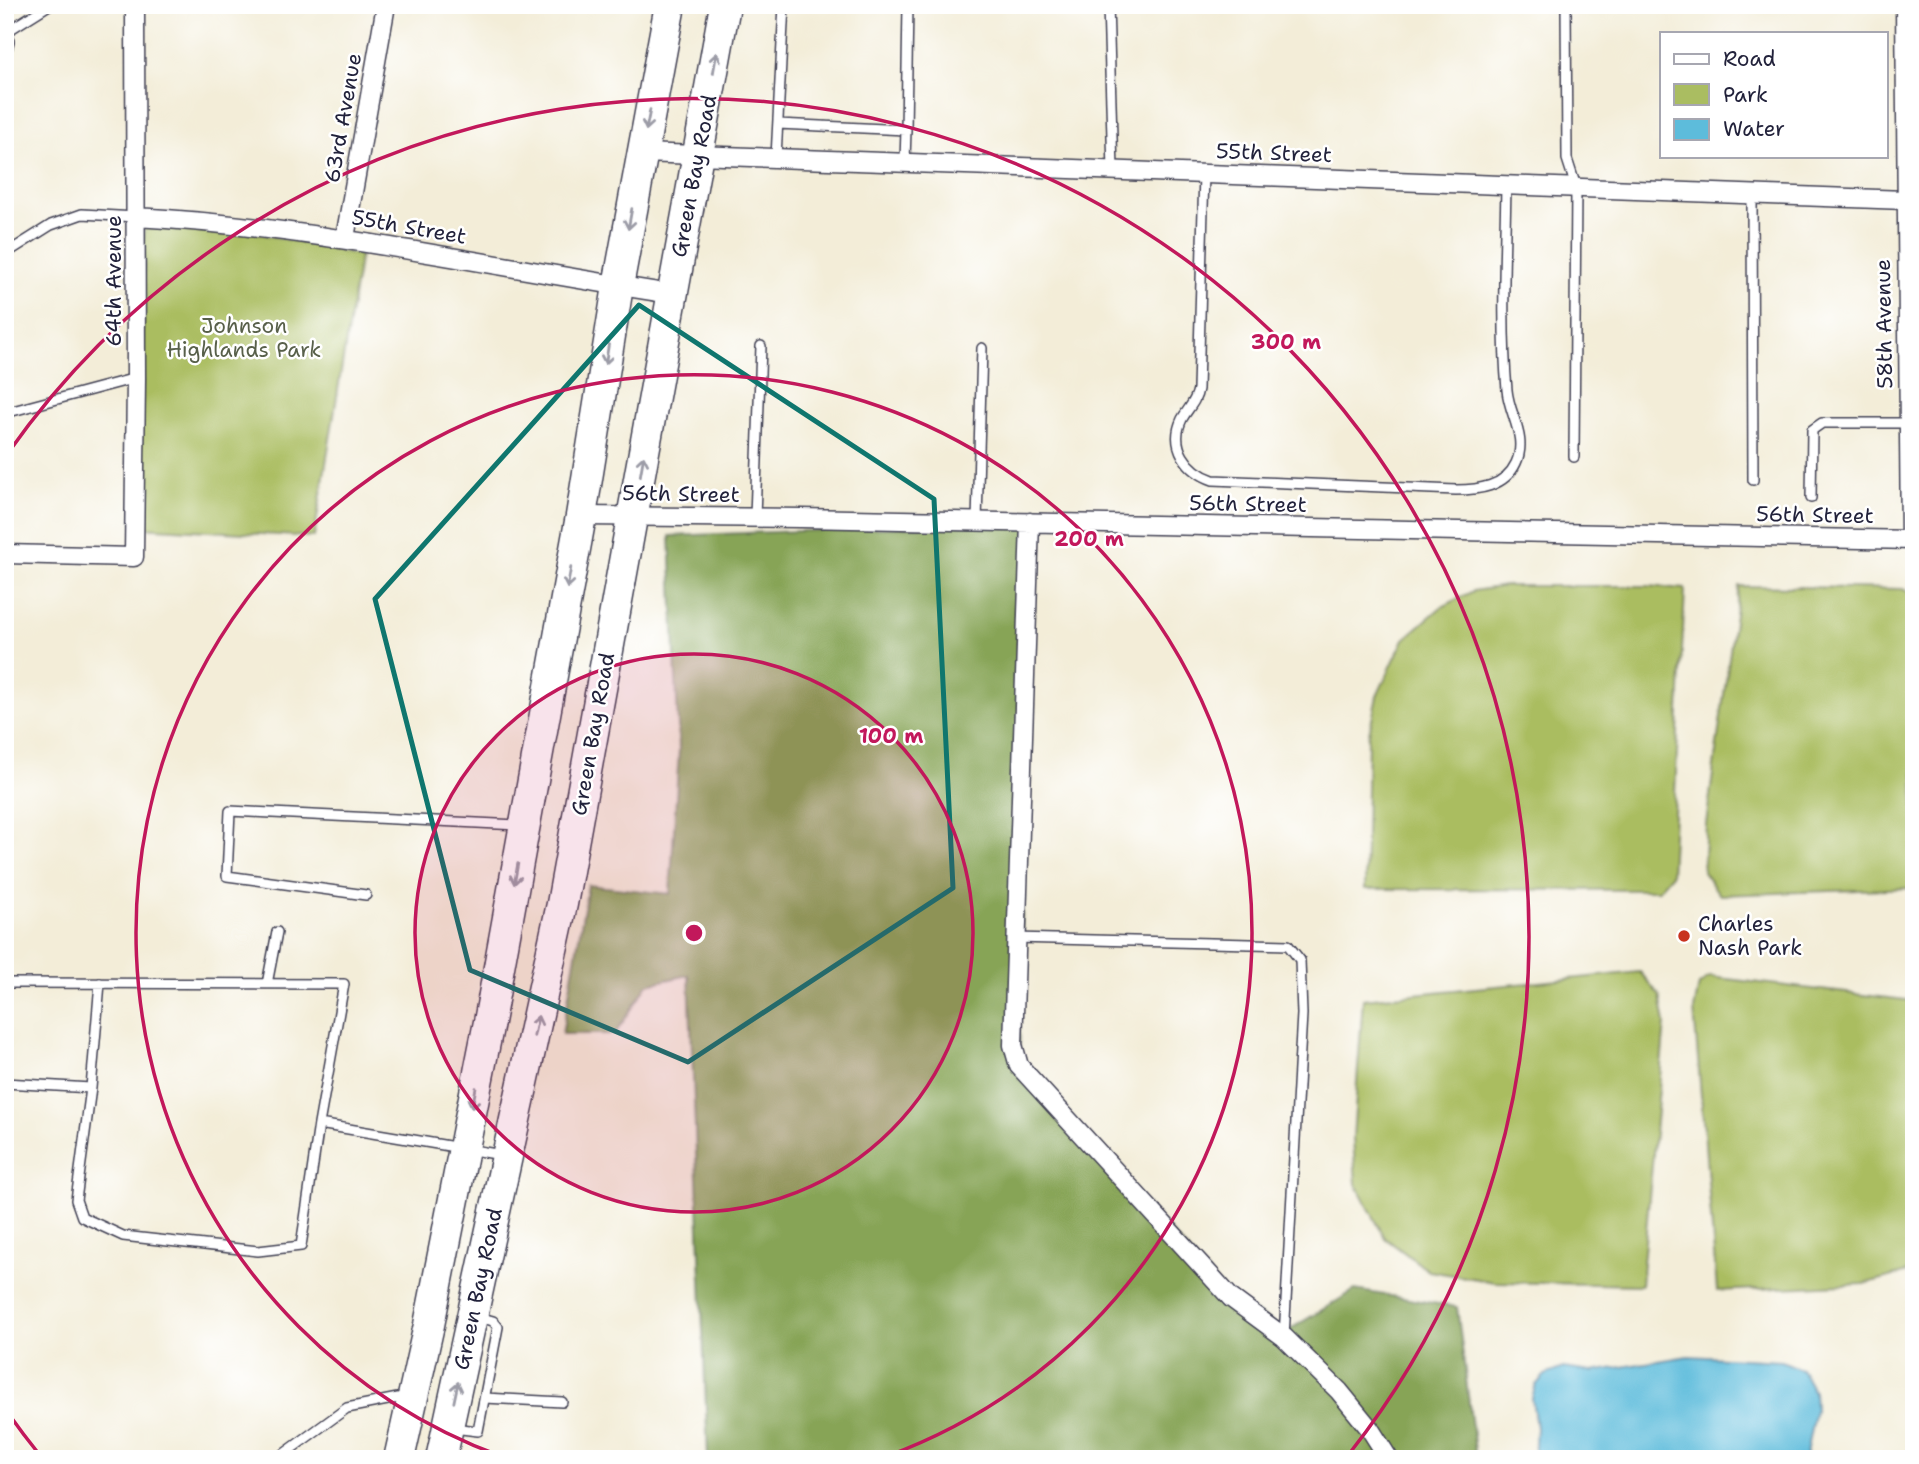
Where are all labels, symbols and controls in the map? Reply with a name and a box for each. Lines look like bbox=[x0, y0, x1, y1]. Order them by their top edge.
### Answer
legend bbox=[1660, 32, 1888, 158]
text: Road bbox=[1723, 45, 1776, 73]
street label: 63rd Avenue bbox=[318, 51, 368, 185]
one-way arrow bbox=[709, 52, 722, 75]
text: Park bbox=[1723, 81, 1768, 109]
street label: Green Bay Road bbox=[665, 92, 723, 260]
one-way arrow bbox=[641, 108, 655, 131]
text: Water bbox=[1723, 115, 1785, 143]
street label: 55th Street bbox=[1216, 137, 1332, 169]
street label: 55th Street bbox=[349, 203, 469, 251]
one-way arrow bbox=[623, 207, 636, 230]
street label: 64th Avenue bbox=[100, 215, 128, 347]
street label: 58th Avenue bbox=[1869, 259, 1899, 389]
park label: Johnson Highlands Park bbox=[167, 312, 321, 364]
text: 300 m bbox=[1251, 328, 1321, 356]
one-way arrow bbox=[600, 342, 613, 365]
one-way arrow bbox=[636, 455, 649, 478]
street label: 56th Street bbox=[622, 479, 740, 509]
street label: 56th Street bbox=[1189, 489, 1307, 519]
street label: 56th Street bbox=[1756, 500, 1874, 530]
text: 200 m bbox=[1054, 525, 1124, 553]
one-way arrow bbox=[562, 566, 576, 589]
street label: Green Bay Road bbox=[565, 650, 621, 818]
text: 100 m bbox=[859, 722, 923, 750]
one-way arrow bbox=[509, 862, 522, 885]
place label: Charles Nash Park bbox=[1698, 910, 1802, 962]
centre of rings bbox=[682, 921, 706, 945]
marker: Charles Nash Park bbox=[1676, 928, 1692, 944]
one-way arrow bbox=[529, 1015, 543, 1038]
one-way arrow bbox=[467, 1086, 481, 1109]
street label: Green Bay Road bbox=[447, 1205, 509, 1373]
one-way arrow bbox=[450, 1381, 463, 1404]

